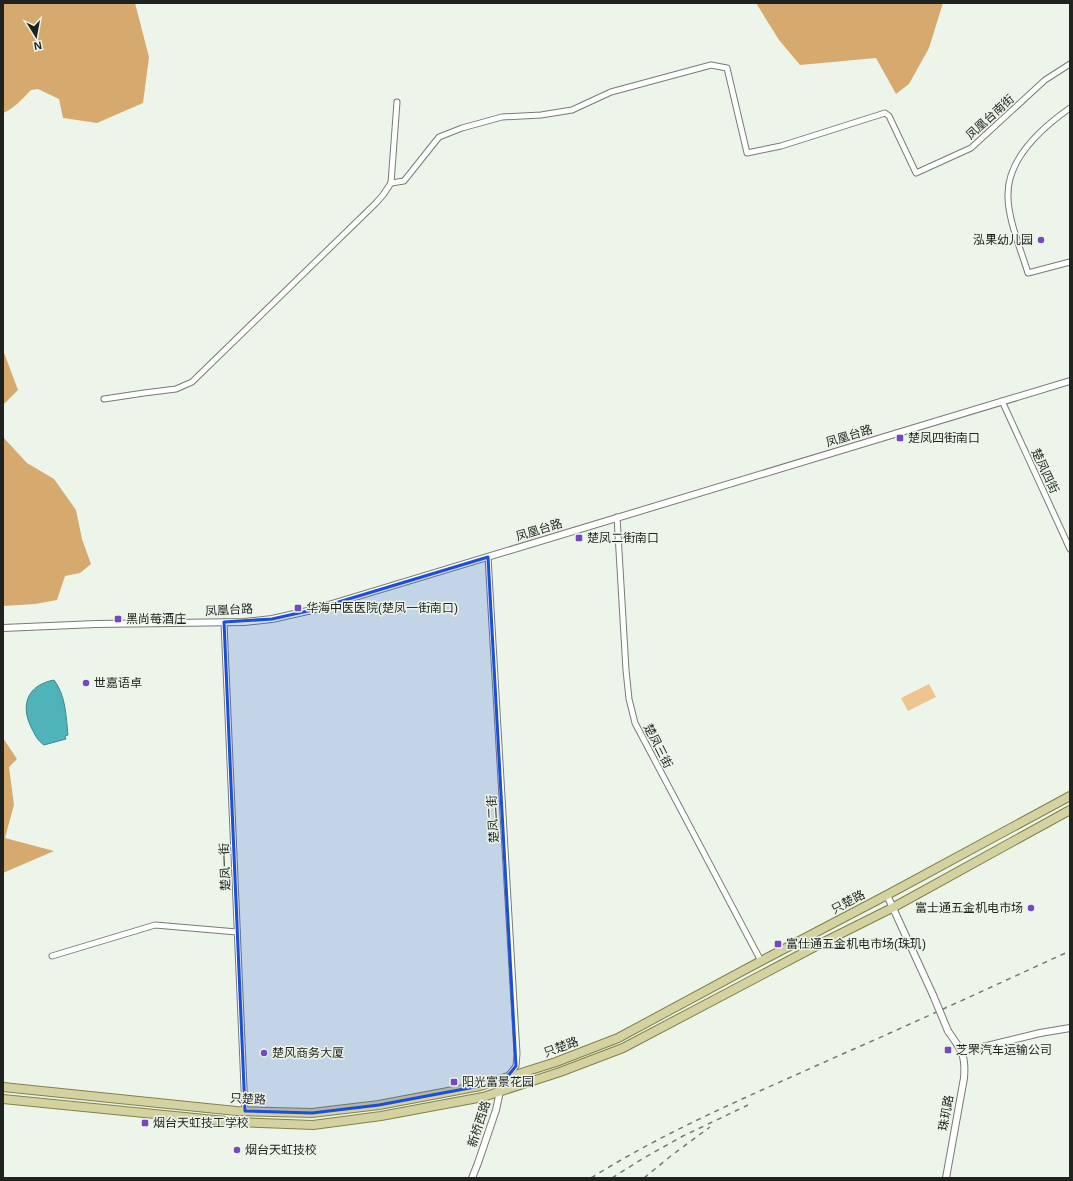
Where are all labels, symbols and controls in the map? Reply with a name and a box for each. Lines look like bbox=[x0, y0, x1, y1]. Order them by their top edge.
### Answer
north arrow bbox=[16, 16, 56, 56]
text: N bbox=[33, 39, 43, 52]
street label: 凤凰台南街 bbox=[963, 92, 1017, 142]
place label: 泓果幼儿园 bbox=[973, 233, 1033, 247]
marker: 泓果幼儿园 bbox=[1036, 235, 1046, 245]
street label: 凤凰台路 bbox=[824, 422, 874, 450]
place label: 楚凤四街南口 bbox=[908, 431, 980, 445]
marker: 楚凤四街南口 bbox=[895, 433, 905, 443]
street label: 楚凤四街 bbox=[1029, 446, 1061, 496]
street label: 凤凰台路 bbox=[514, 516, 564, 544]
place label: 楚凤二街南口 bbox=[587, 531, 659, 545]
marker: 楚凤二街南口 bbox=[574, 533, 584, 543]
place label: 华海中医医院(楚凤一街南口) bbox=[306, 601, 458, 615]
street label: 凤凰台路 bbox=[205, 602, 253, 618]
marker: 华海中医医院(楚凤一街南口) bbox=[293, 603, 303, 613]
place label: 黑尚莓酒庄 bbox=[126, 612, 186, 626]
marker: 黑尚莓酒庄 bbox=[113, 614, 123, 624]
place label: 世嘉语卓 bbox=[94, 676, 142, 690]
marker: 世嘉语卓 bbox=[81, 678, 91, 688]
street label: 楚凤三街 bbox=[641, 721, 675, 771]
street label: 楚凤二街 bbox=[485, 795, 501, 843]
street label: 楚凤一街 bbox=[217, 843, 233, 891]
street label: 只楚路 bbox=[829, 887, 867, 917]
place label: 富士通五金机电市场 bbox=[915, 901, 1023, 915]
marker: 富士通五金机电市场 bbox=[1026, 903, 1036, 913]
place label: 富仕通五金机电市场(珠玑) bbox=[786, 937, 926, 951]
marker: 富仕通五金机电市场(珠玑) bbox=[773, 939, 783, 949]
street label: 只楚路 bbox=[542, 1034, 580, 1060]
place label: 芝罘汽车运输公司 bbox=[956, 1043, 1052, 1057]
marker: 芝罘汽车运输公司 bbox=[943, 1045, 953, 1055]
place label: 楚风商务大厦 bbox=[272, 1046, 344, 1060]
marker: 楚风商务大厦 bbox=[259, 1048, 269, 1058]
place label: 阳光富景花园 bbox=[462, 1075, 534, 1089]
marker: 阳光富景花园 bbox=[449, 1077, 459, 1087]
street label: 只楚路 bbox=[230, 1091, 266, 1107]
street label: 珠玑路 bbox=[936, 1094, 956, 1132]
street label: 新桥西路 bbox=[465, 1099, 493, 1149]
place label: 烟台天虹技工学校 bbox=[153, 1116, 249, 1130]
marker: 烟台天虹技工学校 bbox=[140, 1118, 150, 1128]
place label: 烟台天虹技校 bbox=[245, 1143, 317, 1157]
marker: 烟台天虹技校 bbox=[232, 1145, 242, 1155]

